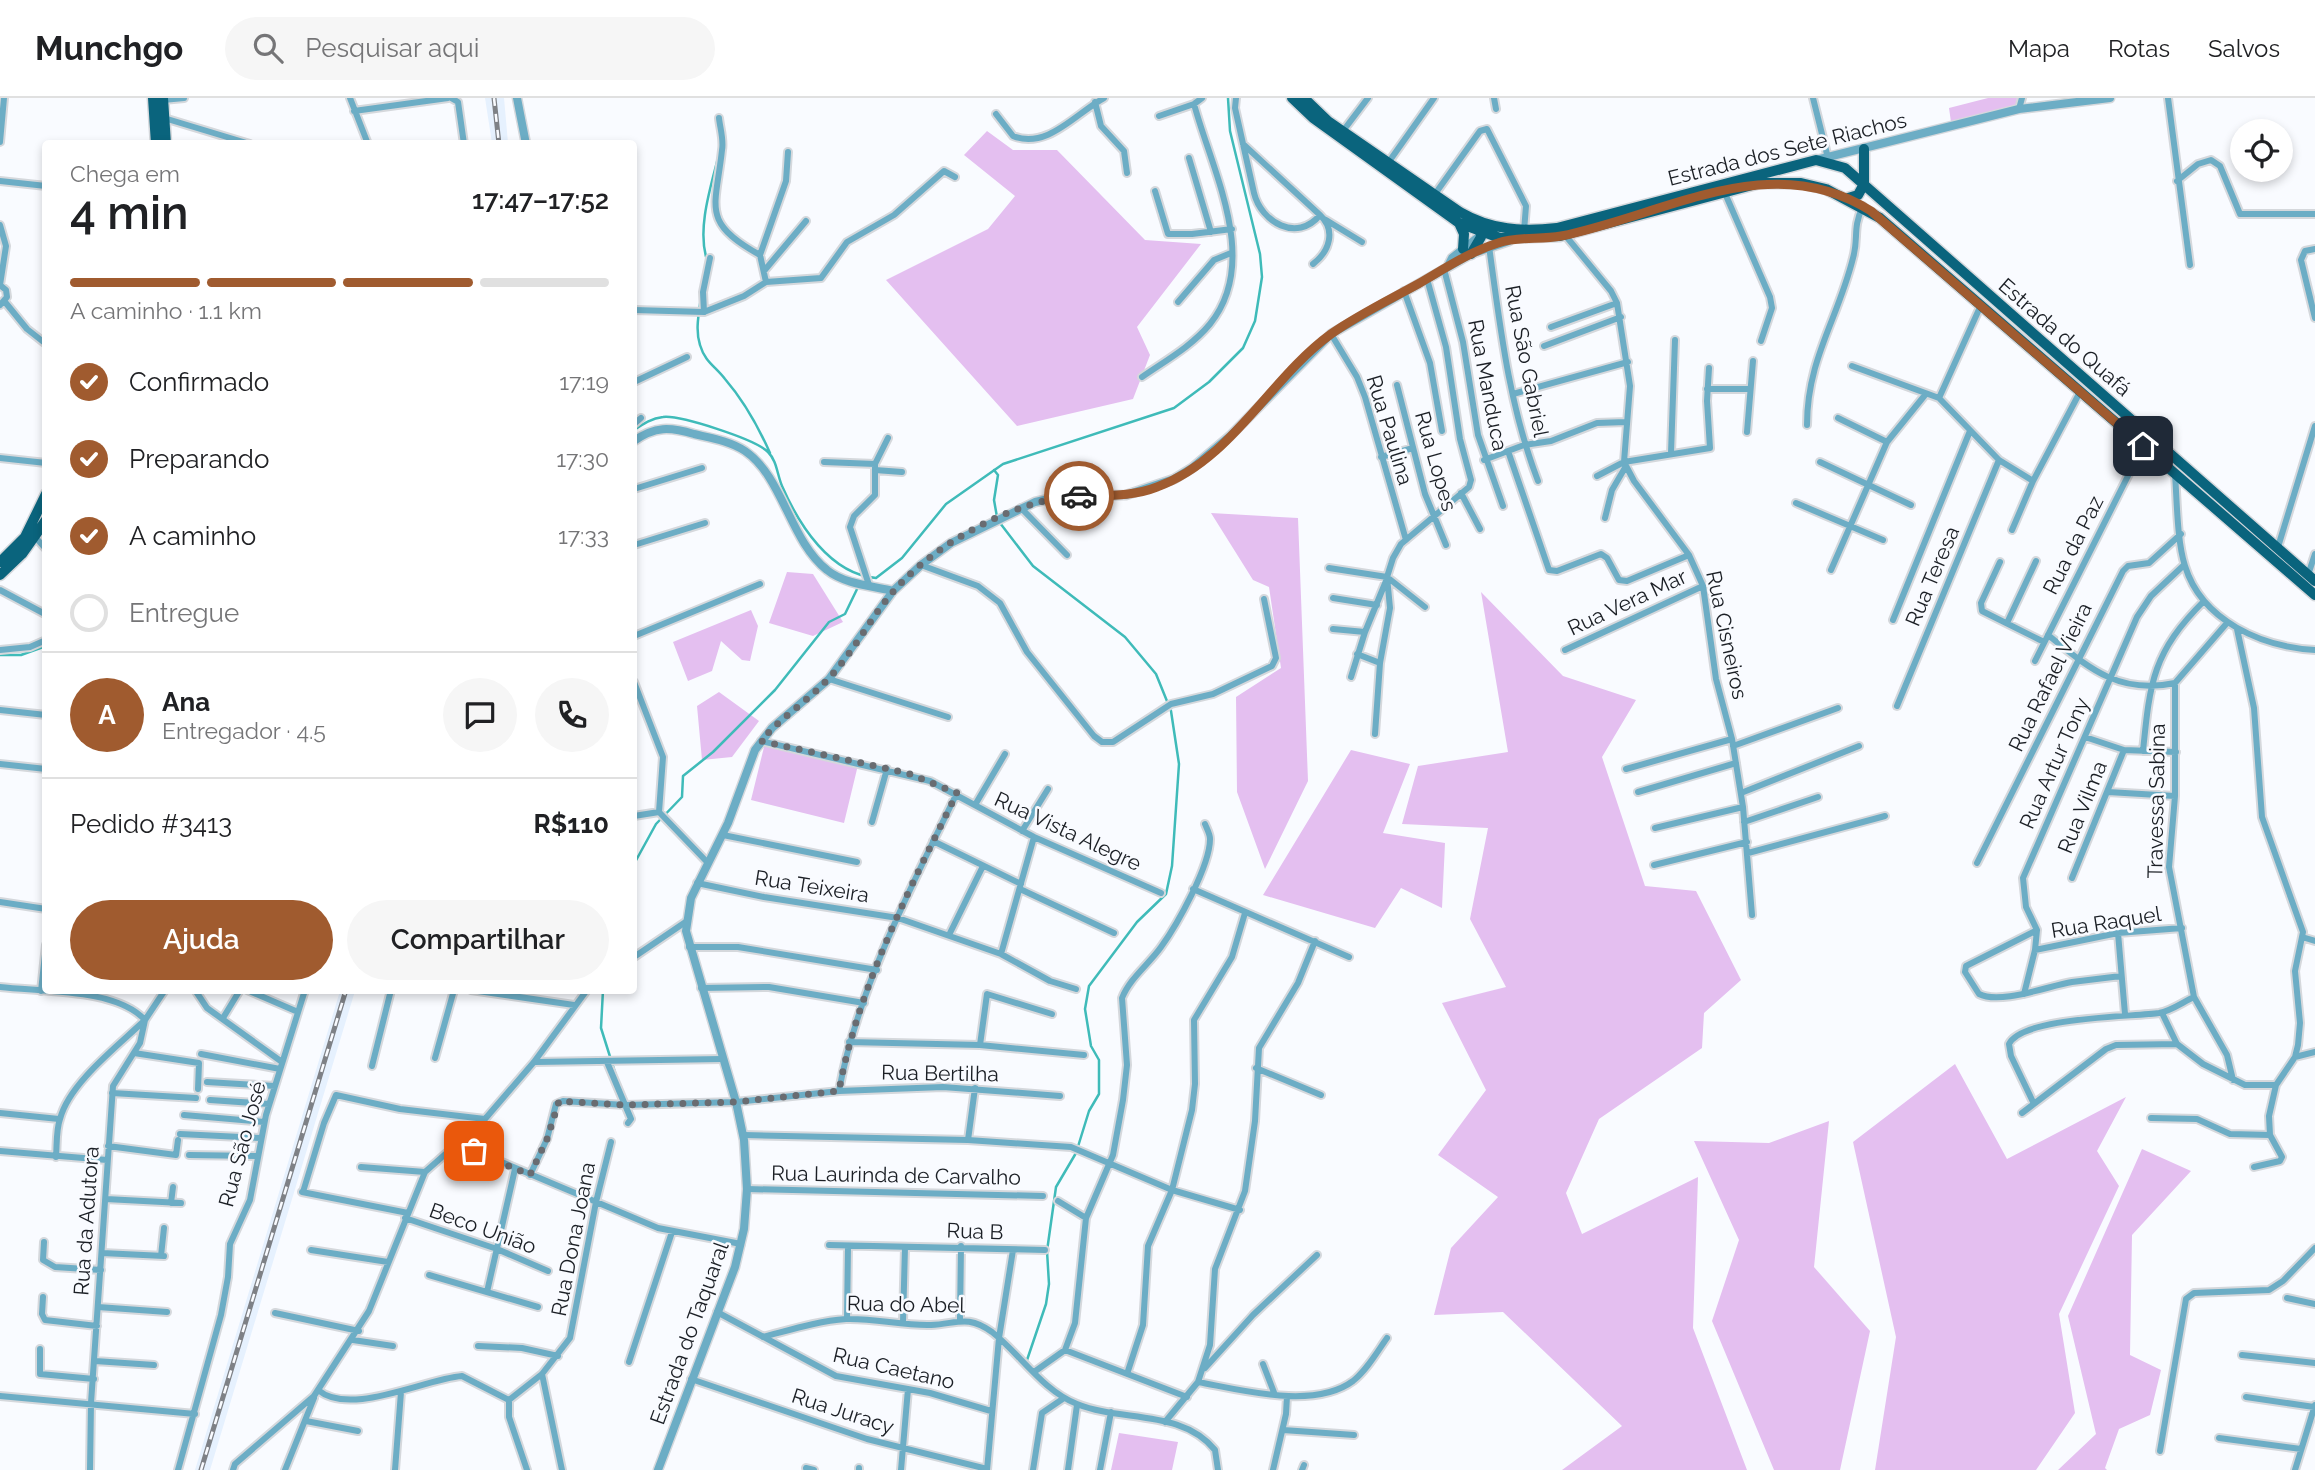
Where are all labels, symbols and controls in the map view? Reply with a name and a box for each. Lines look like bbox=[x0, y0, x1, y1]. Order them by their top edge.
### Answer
search box bbox=[225, 17, 715, 80]
text: Munchgo bbox=[35, 29, 183, 68]
icon: search bbox=[249, 29, 287, 67]
text: Pesquisar aqui bbox=[305, 33, 479, 63]
text: Mapa bbox=[2008, 34, 2070, 63]
text: Rotas bbox=[2108, 34, 2170, 63]
text: Salvos bbox=[2208, 34, 2280, 63]
street label: Estrada dos Sete Riachos bbox=[1665, 107, 1909, 191]
map controls bbox=[2230, 119, 2293, 182]
button: locate bbox=[2230, 119, 2293, 182]
text: Chega em bbox=[70, 160, 180, 187]
text: 17:47–17:52 bbox=[472, 185, 609, 215]
text: 4 min bbox=[70, 186, 189, 240]
street label: Estrada do Quafá bbox=[1994, 273, 2136, 401]
street label: Rua São Gabriel bbox=[1500, 283, 1554, 439]
text: A caminho · 1.1 km bbox=[70, 297, 262, 324]
street label: Rua Manduca bbox=[1463, 317, 1513, 453]
icon: check bbox=[70, 363, 108, 401]
text: Confirmado bbox=[129, 367, 269, 397]
text: 17:19 bbox=[559, 368, 609, 395]
street label: Rua Paulina bbox=[1361, 372, 1419, 488]
street label: Rua Lopes bbox=[1410, 408, 1462, 514]
pin bbox=[2113, 416, 2173, 476]
icon: home bbox=[2124, 427, 2162, 465]
icon: check bbox=[70, 440, 108, 478]
text: Preparando bbox=[129, 444, 269, 474]
text: 17:30 bbox=[556, 445, 609, 472]
courier bbox=[1044, 461, 1114, 531]
icon: car bbox=[1060, 477, 1098, 515]
street label: Rua da Paz bbox=[2037, 491, 2109, 599]
icon: check bbox=[70, 517, 108, 555]
text: A caminho bbox=[129, 521, 256, 551]
text: 17:33 bbox=[558, 522, 609, 549]
street label: Rua Teresa bbox=[1900, 522, 1964, 630]
street label: Rua Vera Mar bbox=[1563, 563, 1691, 640]
street label: Rua Cisneiros bbox=[1701, 568, 1753, 702]
text: Entregue bbox=[129, 598, 239, 628]
street label: Rua Rafael Vieira bbox=[2003, 598, 2097, 756]
button: chat bbox=[443, 678, 517, 752]
button: phone bbox=[535, 678, 609, 752]
text: Ana bbox=[162, 687, 210, 717]
street label: Rua Artur Tony bbox=[2014, 693, 2094, 833]
text: A bbox=[98, 700, 116, 730]
text: Entregador · 4.5 bbox=[162, 717, 326, 744]
street label: Travessa Sabina bbox=[2142, 723, 2170, 879]
street label: Rua Vilma bbox=[2052, 757, 2112, 857]
street label: Rua Vista Alegre bbox=[991, 786, 1145, 876]
text: Pedido #3413 bbox=[70, 809, 232, 839]
text: R$110 bbox=[534, 809, 609, 839]
street label: Rua Teixeira bbox=[753, 865, 871, 907]
button: Ajuda bbox=[70, 900, 333, 980]
button: Compartilhar bbox=[347, 900, 609, 980]
street label: Rua Raquel bbox=[2049, 901, 2163, 943]
street label: Rua Bertilha bbox=[881, 1059, 999, 1087]
street label: Rua São José bbox=[213, 1078, 271, 1210]
pin bbox=[444, 1121, 504, 1181]
icon: bag bbox=[455, 1132, 493, 1170]
street label: Rua da Adutora bbox=[68, 1146, 104, 1296]
street label: Rua Dona Joana bbox=[546, 1160, 600, 1318]
street label: Rua Laurinda de Carvalho bbox=[771, 1160, 1021, 1190]
street label: Beco União bbox=[426, 1197, 540, 1259]
street label: Rua B bbox=[946, 1218, 1004, 1244]
street label: Estrada do Taquaral bbox=[644, 1238, 734, 1428]
street label: Rua do Abel bbox=[847, 1290, 966, 1318]
street label: Rua Caetano bbox=[831, 1342, 957, 1394]
street label: Rua Juracy bbox=[789, 1383, 897, 1439]

